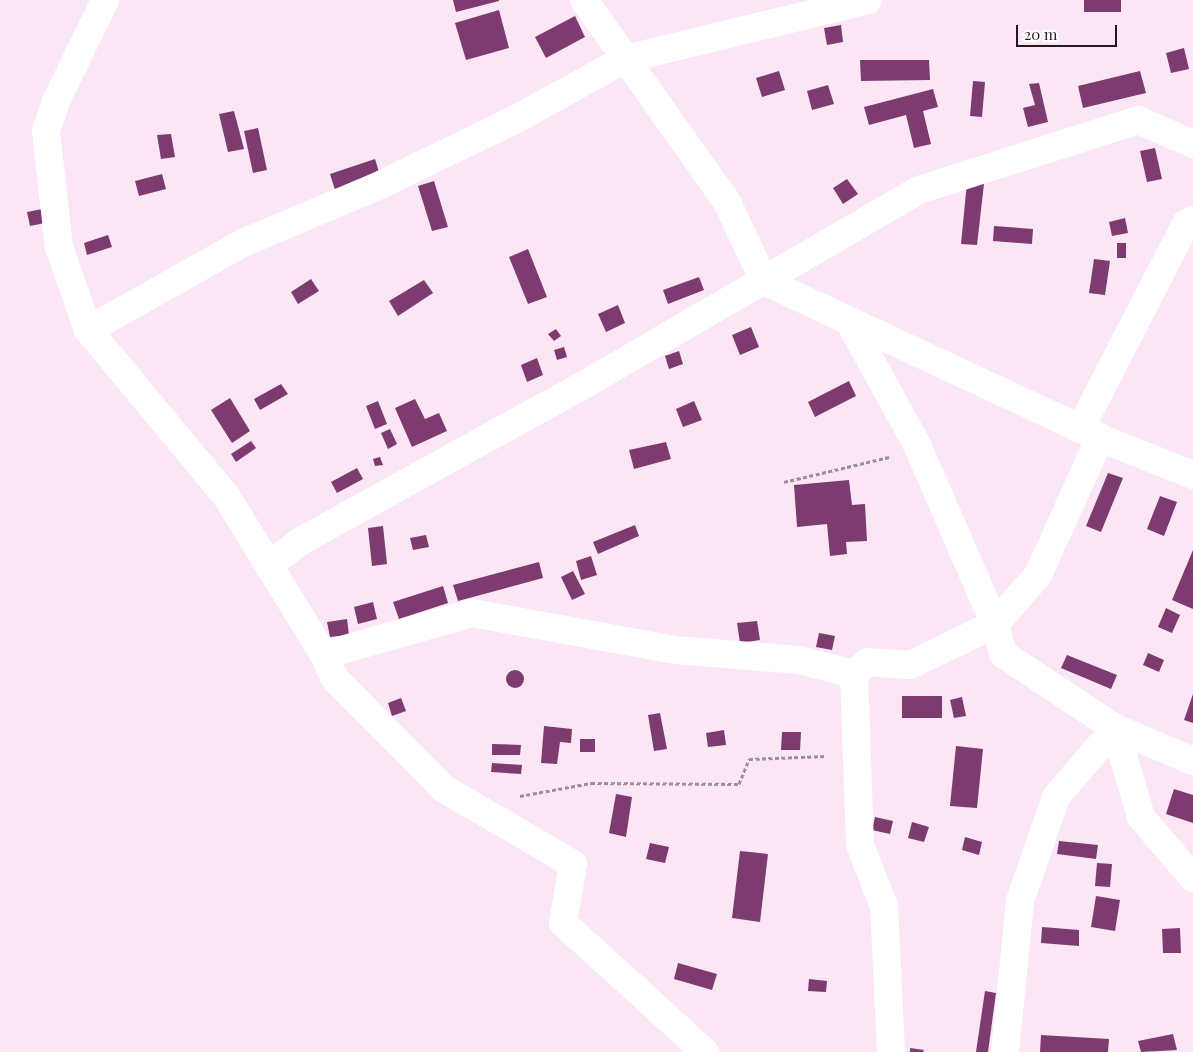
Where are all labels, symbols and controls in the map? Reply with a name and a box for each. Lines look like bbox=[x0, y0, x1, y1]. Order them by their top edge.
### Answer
scale bar bbox=[1018, 15, 1119, 47]
text: 20 m bbox=[1024, 24, 1057, 44]

